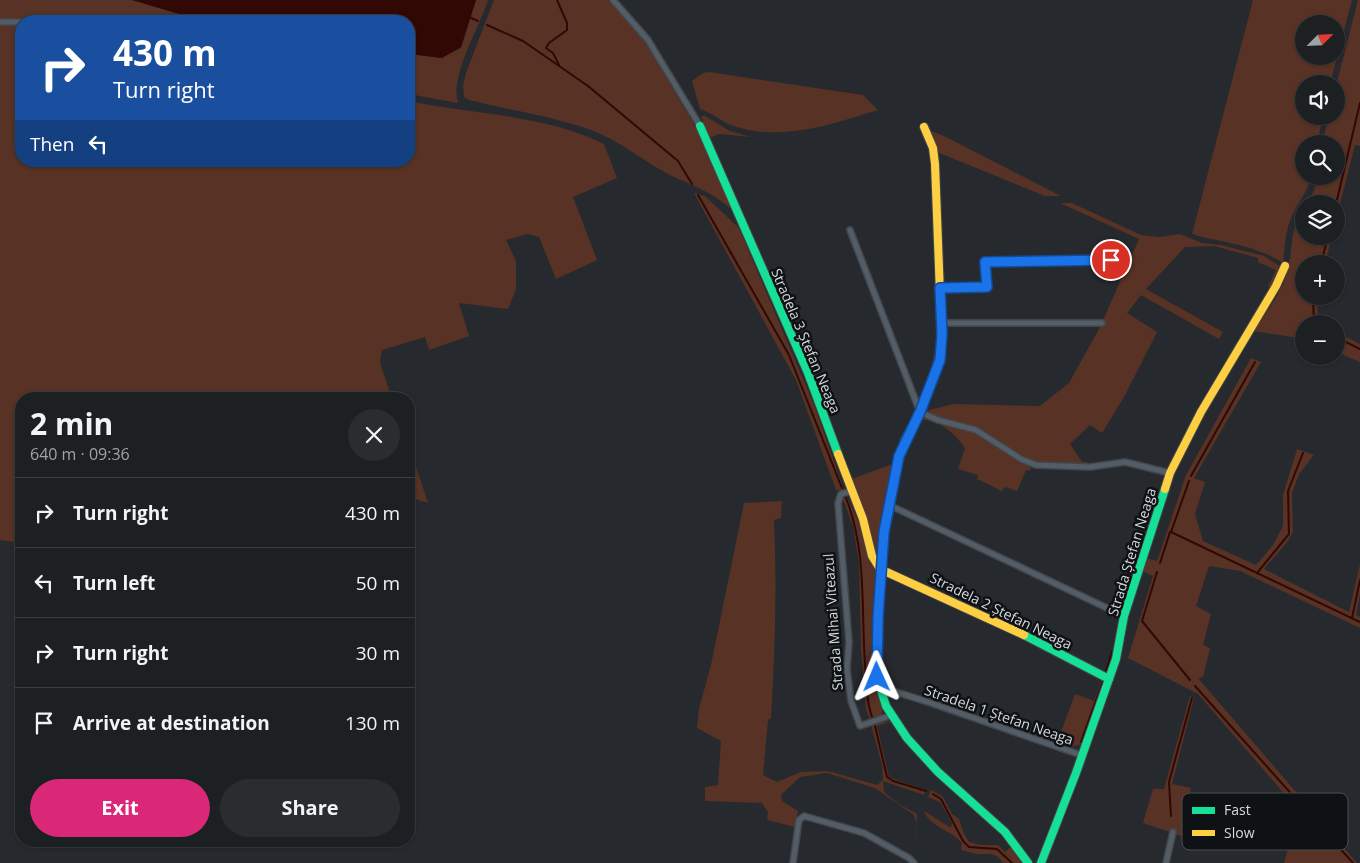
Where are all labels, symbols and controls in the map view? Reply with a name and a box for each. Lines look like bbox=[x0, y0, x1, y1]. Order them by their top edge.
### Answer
north arrow bbox=[1295, 15, 1345, 65]
map controls bbox=[1295, 15, 1345, 365]
text: 430 m bbox=[113, 29, 217, 76]
icon: right bbox=[30, 35, 95, 100]
text: Turn right bbox=[113, 74, 215, 104]
button: sound bbox=[1295, 75, 1345, 125]
icon: left bbox=[84, 130, 112, 158]
text: Then bbox=[30, 131, 74, 157]
button: search bbox=[1295, 135, 1345, 185]
button: layers bbox=[1295, 195, 1345, 245]
pin bbox=[1090, 239, 1132, 281]
icon: arrive bbox=[1097, 246, 1125, 274]
button: + bbox=[1295, 255, 1345, 305]
street label: Stradela 3 Ștefan Neaga bbox=[767, 265, 846, 416]
button: − bbox=[1295, 315, 1345, 365]
text: 2 min bbox=[30, 403, 113, 444]
button: close bbox=[348, 409, 400, 461]
text: 640 m · 09:36 bbox=[30, 443, 130, 465]
street label: Strada Ștefan Neaga bbox=[1103, 486, 1160, 618]
icon: right bbox=[30, 499, 58, 527]
text: Turn right bbox=[73, 500, 168, 526]
text: 430 m bbox=[345, 500, 400, 526]
street label: Strada Mihai Viteazul bbox=[818, 553, 847, 691]
street label: Stradela 2 Ștefan Neaga bbox=[927, 568, 1075, 653]
icon: left bbox=[30, 569, 58, 597]
text: Turn left bbox=[73, 570, 155, 596]
text: 50 m bbox=[356, 570, 400, 596]
icon: right bbox=[30, 639, 58, 667]
text: Turn right bbox=[73, 640, 168, 666]
text: 30 m bbox=[356, 640, 400, 666]
position arrow bbox=[850, 650, 902, 702]
street label: Stradela 1 Ștefan Neaga bbox=[922, 680, 1076, 749]
icon: arrive bbox=[30, 709, 58, 737]
text: Arrive at destination bbox=[73, 710, 270, 736]
text: 130 m bbox=[345, 710, 400, 736]
button: Exit bbox=[30, 779, 210, 837]
button: Share bbox=[220, 779, 400, 837]
legend bbox=[1182, 793, 1348, 850]
text: Fast bbox=[1224, 800, 1251, 819]
text: Slow bbox=[1224, 823, 1255, 842]

